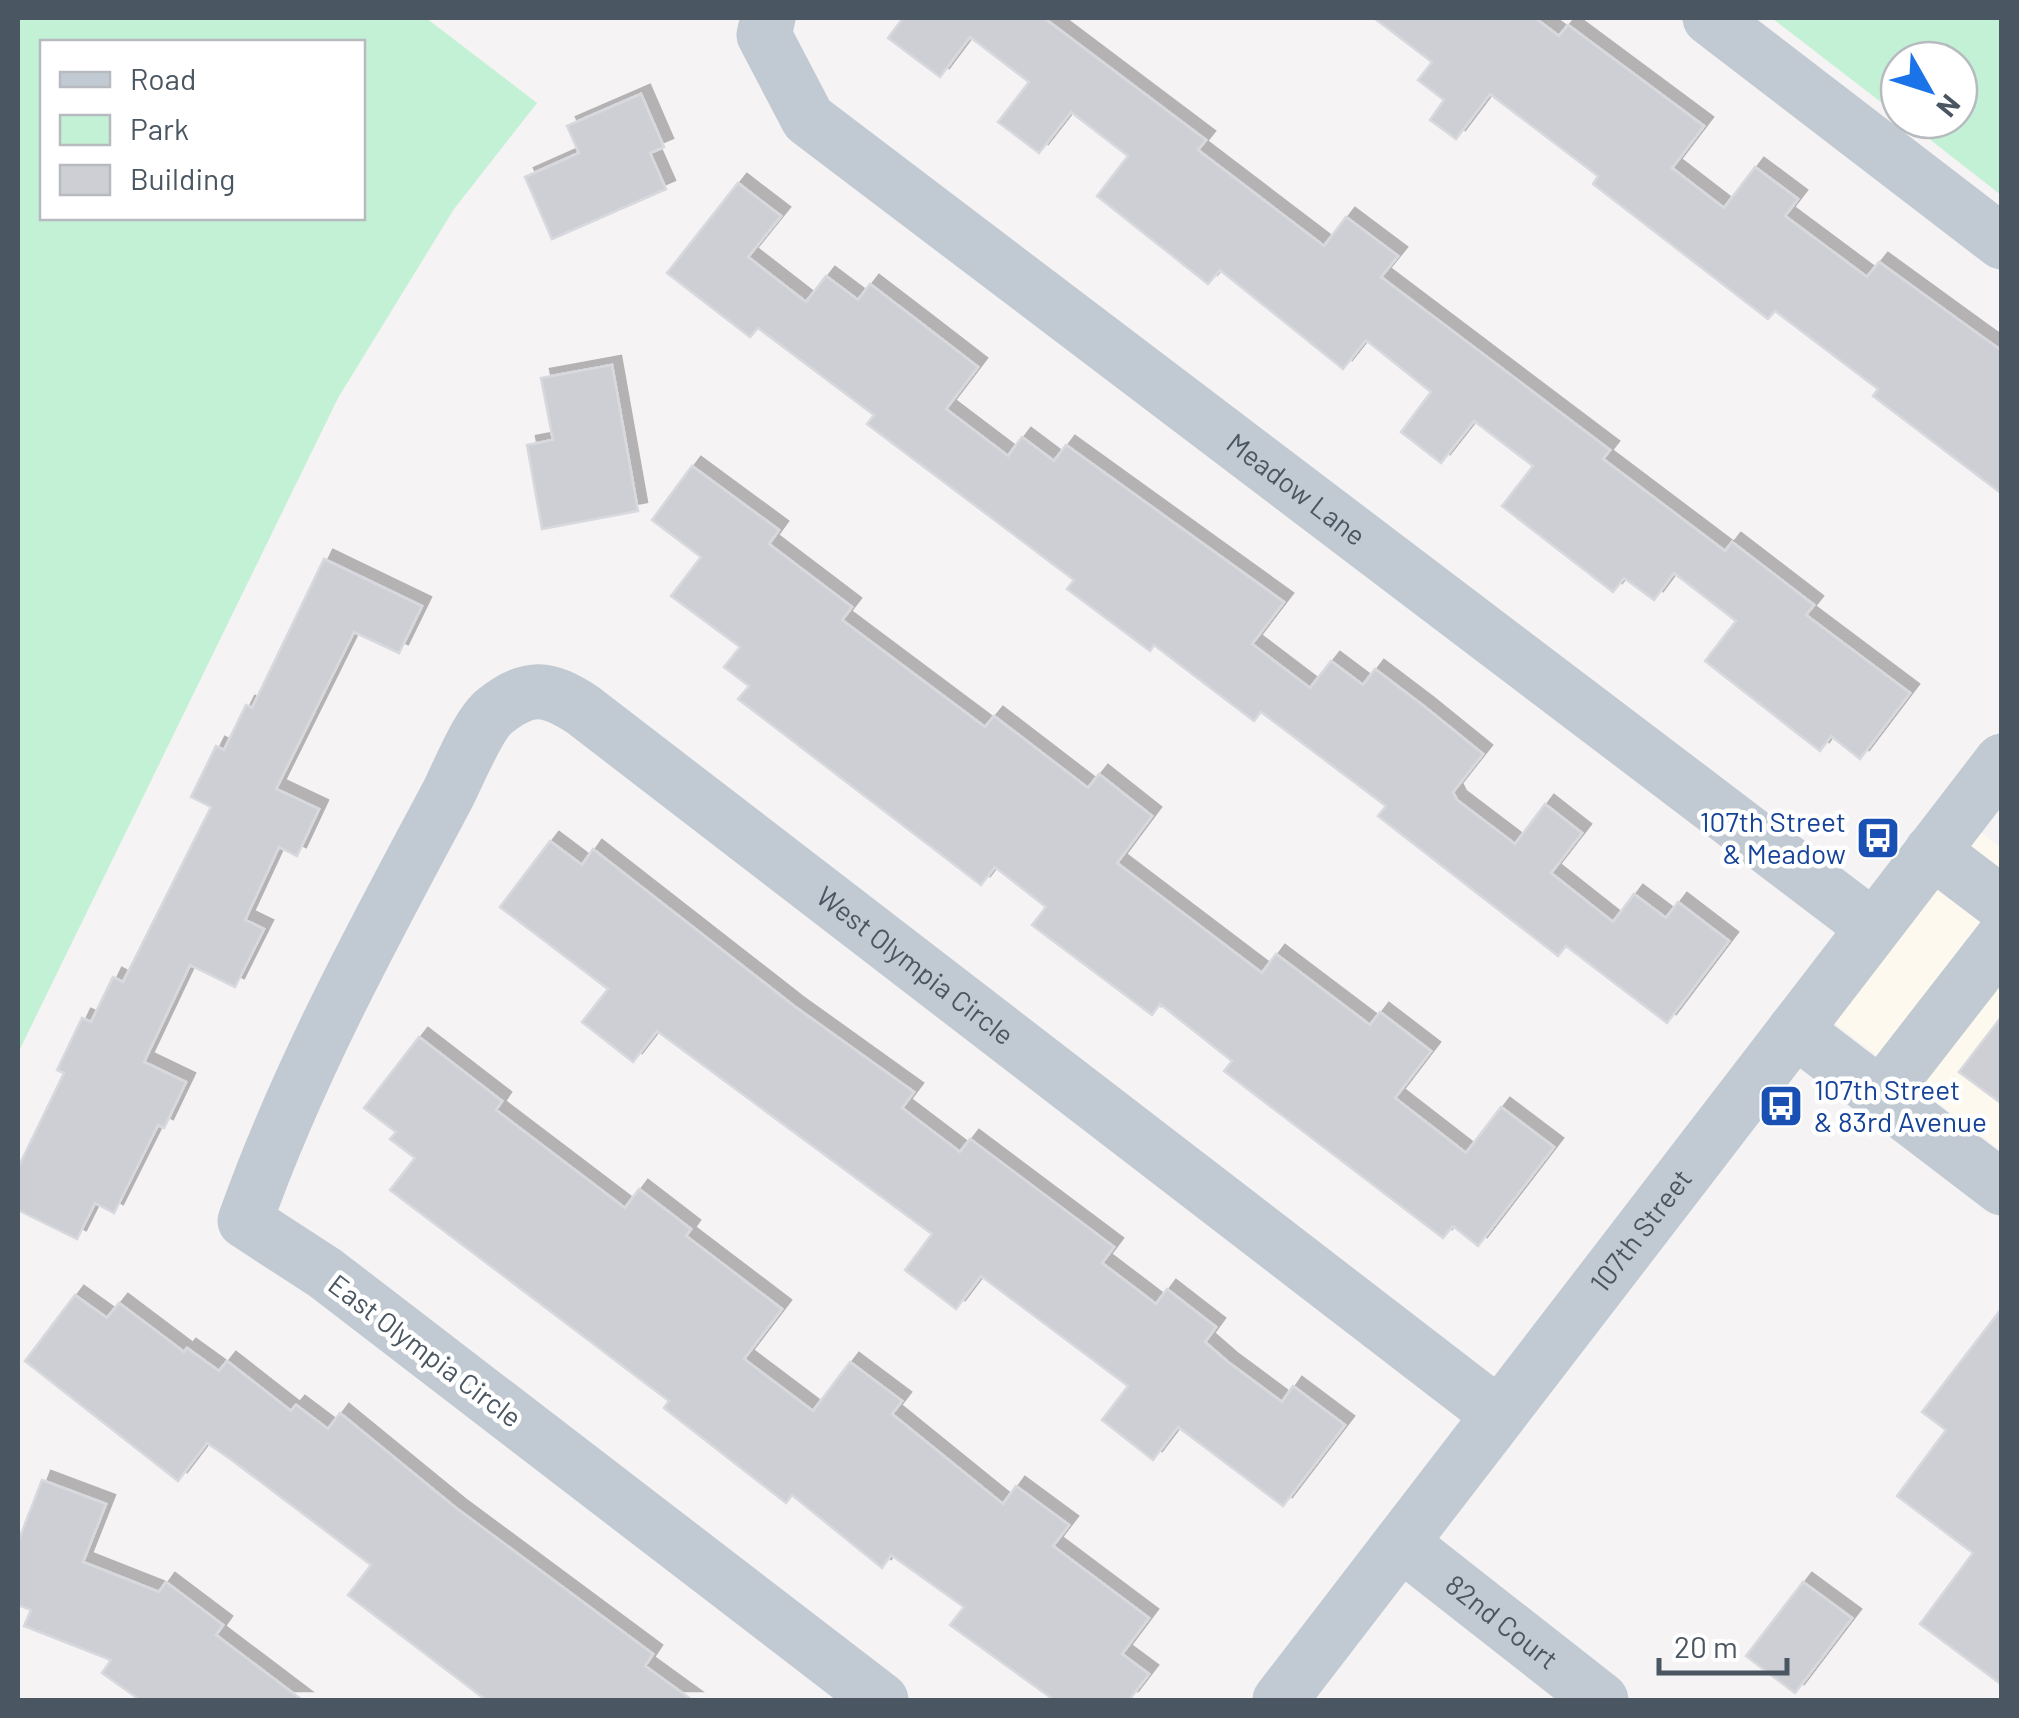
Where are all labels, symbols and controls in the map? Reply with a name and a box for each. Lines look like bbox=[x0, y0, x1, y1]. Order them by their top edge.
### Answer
legend bbox=[40, 40, 365, 220]
north arrow bbox=[1879, 40, 1979, 140]
text: Road bbox=[130, 60, 196, 96]
text: N bbox=[1930, 88, 1968, 124]
text: Park bbox=[130, 110, 189, 146]
text: Building bbox=[130, 160, 235, 196]
street label: Meadow Lane bbox=[1221, 425, 1373, 552]
place label: 107th Street & Meadow bbox=[1700, 804, 1846, 870]
bus stop icon: 107th Street & Meadow bbox=[1855, 815, 1901, 861]
street label: West Olympia Circle bbox=[810, 878, 1021, 1051]
place label: 107th Street & 83rd Avenue bbox=[1814, 1072, 1987, 1138]
bus stop icon: 107th Street & 83rd Avenue bbox=[1758, 1083, 1804, 1129]
street label: 107th Street bbox=[1582, 1162, 1698, 1298]
street label: East Olympia Circle bbox=[322, 1267, 529, 1434]
street label: 82nd Court bbox=[1439, 1567, 1565, 1676]
scale bar bbox=[1659, 1613, 1786, 1675]
text: 20 m bbox=[1674, 1628, 1738, 1664]

